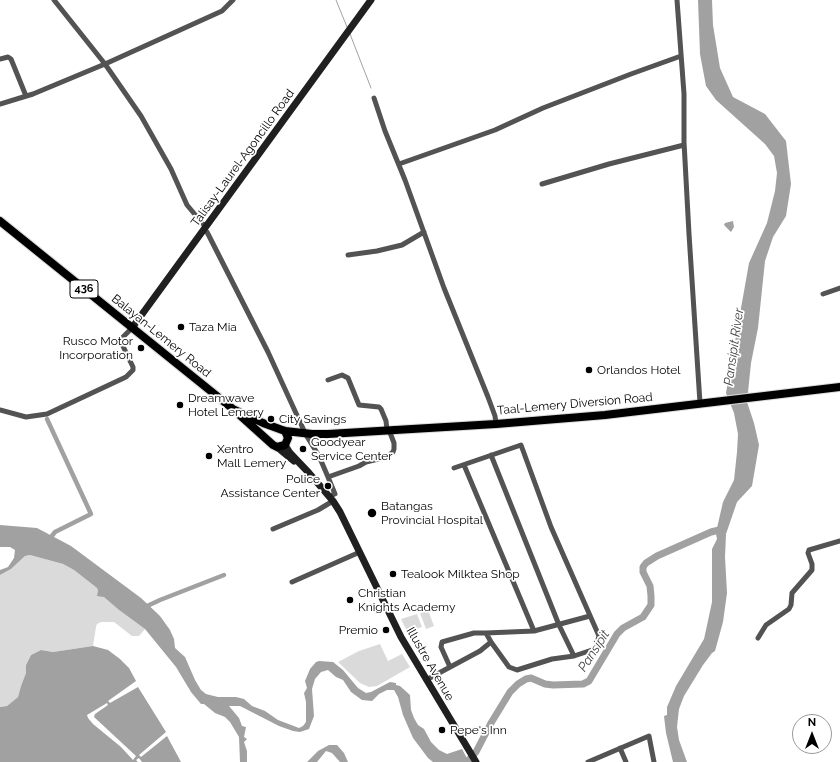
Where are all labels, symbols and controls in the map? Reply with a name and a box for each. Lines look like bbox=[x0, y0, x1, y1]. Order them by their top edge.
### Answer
street label: Talisay-Laurel-Agoncillo Road bbox=[188, 87, 298, 229]
road number: 436 bbox=[70, 280, 98, 298]
street label: Balayan-Lemery Road bbox=[108, 292, 214, 380]
water label: Pansipit River bbox=[721, 307, 747, 387]
place label: Taza Mia bbox=[189, 320, 237, 334]
marker: Taza Mia bbox=[176, 322, 186, 332]
place label: Rusco Motor Incorporation bbox=[59, 334, 133, 362]
marker: Rusco Motor Incorporation bbox=[136, 343, 146, 353]
place label: Orlandos Hotel bbox=[597, 363, 680, 377]
marker: Orlandos Hotel bbox=[584, 365, 594, 375]
street label: Taal-Lemery Diversion Road bbox=[497, 390, 653, 418]
place label: Dreamwave Hotel Lemery bbox=[188, 391, 264, 419]
marker: Dreamwave Hotel Lemery bbox=[175, 400, 185, 410]
place label: City Savings bbox=[279, 412, 346, 426]
marker: City Savings bbox=[266, 414, 276, 424]
place label: Goodyear Service Center bbox=[311, 435, 393, 463]
place label: Xentro Mall Lemery bbox=[217, 442, 286, 470]
marker: Goodyear Service Center bbox=[298, 444, 308, 454]
marker: Xentro Mall Lemery bbox=[204, 451, 214, 461]
place label: Police Assistance Center bbox=[220, 472, 320, 500]
marker: Police Assistance Center bbox=[323, 481, 333, 491]
place label: Batangas Provincial Hospital bbox=[381, 499, 483, 527]
marker: Batangas Provincial Hospital bbox=[366, 507, 378, 519]
place label: Tealook Milktea Shop bbox=[401, 567, 520, 581]
marker: Tealook Milktea Shop bbox=[388, 569, 398, 579]
place label: Christian Knights Academy bbox=[358, 586, 456, 614]
marker: Christian Knights Academy bbox=[345, 595, 355, 605]
place label: Premio bbox=[339, 623, 378, 637]
marker: Premio bbox=[381, 625, 391, 635]
street label: Illustre Avenue bbox=[403, 625, 457, 703]
water label: Pansipit bbox=[575, 627, 613, 675]
north arrow bbox=[792, 714, 832, 754]
text: N bbox=[808, 716, 816, 729]
place label: Pepe's Inn bbox=[450, 723, 507, 737]
marker: Pepe's Inn bbox=[437, 725, 447, 735]

